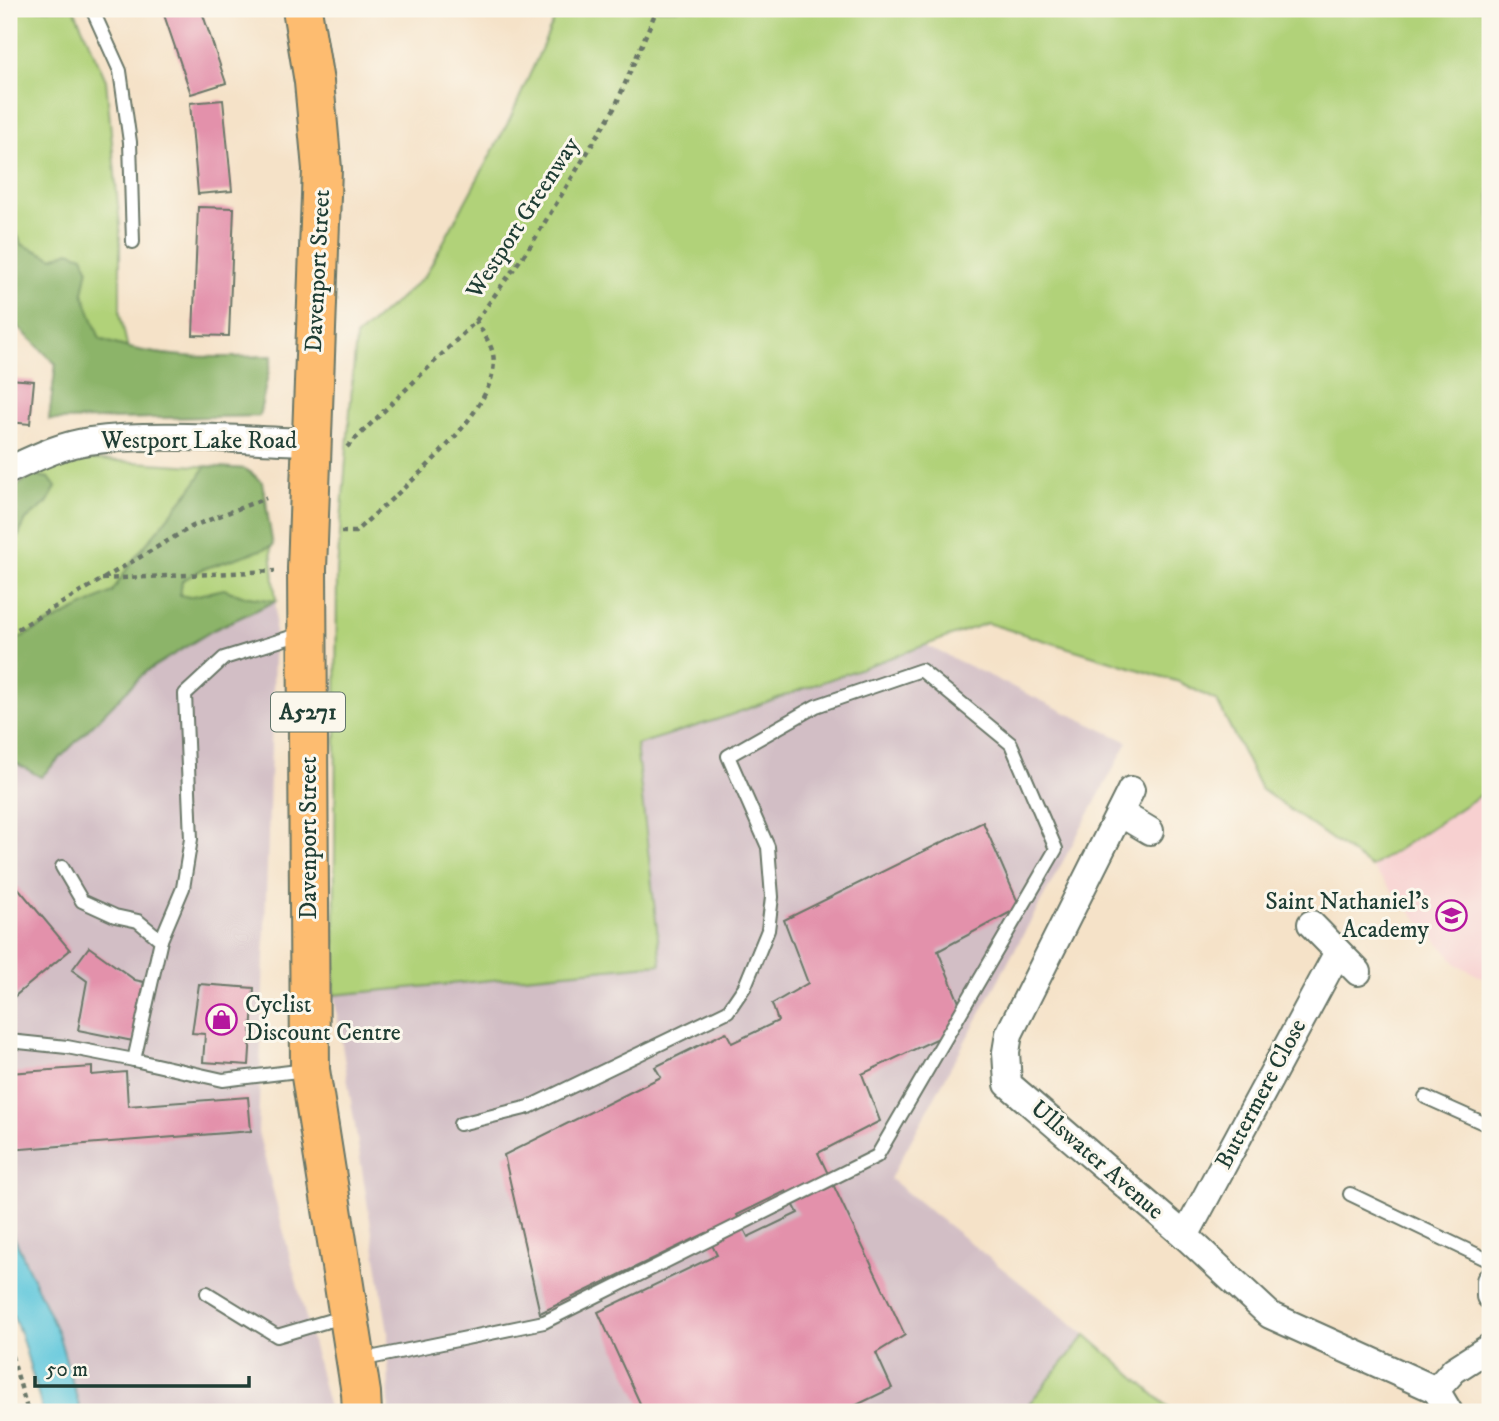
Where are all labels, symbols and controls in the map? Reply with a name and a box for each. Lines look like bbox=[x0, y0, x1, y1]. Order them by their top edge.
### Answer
street label: Westport Greenway bbox=[459, 131, 587, 305]
street label: Davenport Street bbox=[299, 188, 337, 353]
street label: Westport Lake Road bbox=[100, 426, 297, 456]
road number: A5271 bbox=[271, 692, 345, 732]
street label: Davenport Street bbox=[294, 756, 324, 920]
place label: Saint Nathaniel's Academy bbox=[1265, 887, 1430, 945]
school or university icon: Saint Nathaniel's Academy bbox=[1435, 899, 1469, 933]
place label: Cyclist Discount Centre bbox=[245, 990, 401, 1048]
shop icon: Cyclist Discount Centre bbox=[205, 1002, 239, 1036]
street label: Buttermere Close bbox=[1209, 1014, 1313, 1174]
street label: Ullswater Avenue bbox=[1024, 1094, 1170, 1226]
scale bar bbox=[35, 1344, 248, 1388]
text: 50 m bbox=[46, 1357, 88, 1383]

